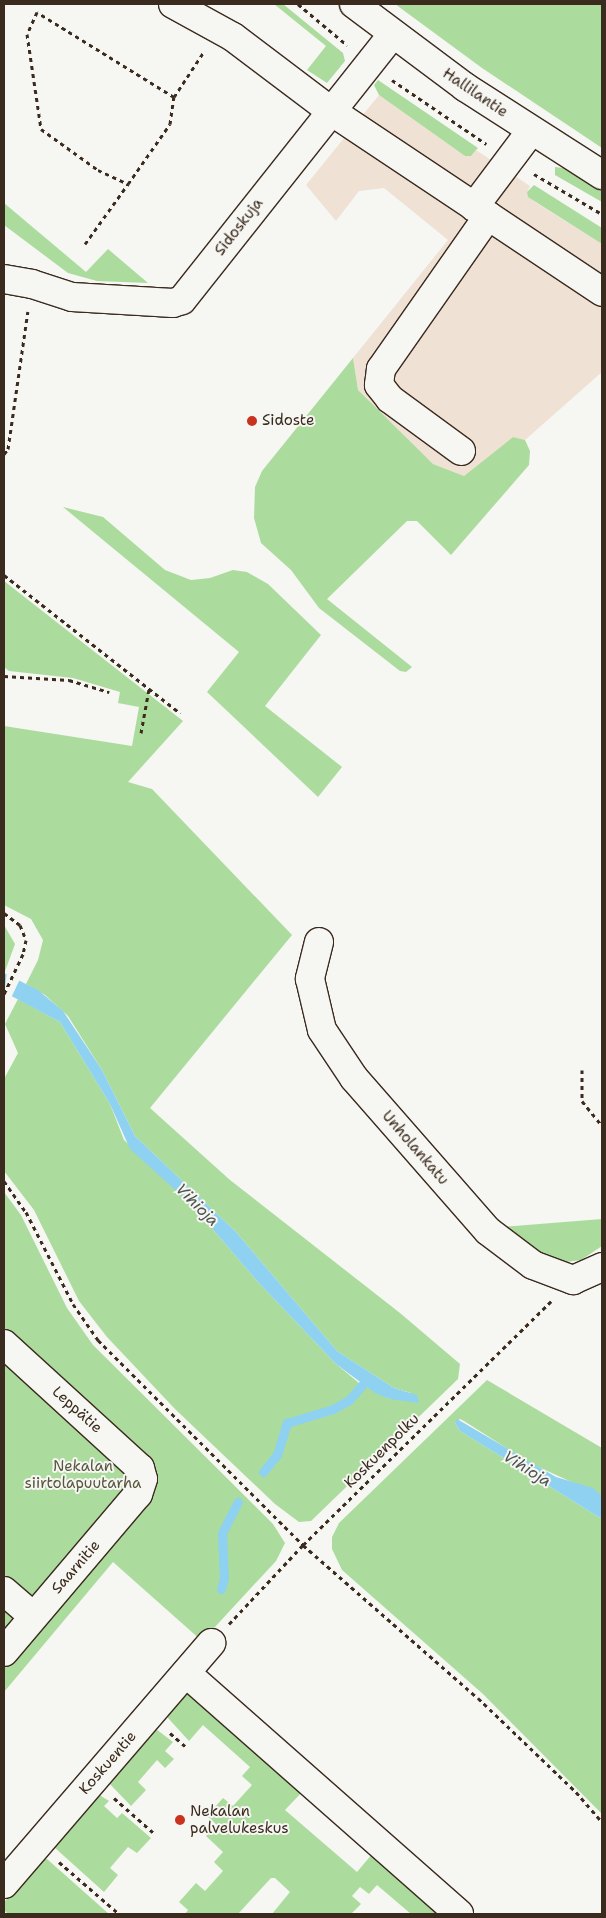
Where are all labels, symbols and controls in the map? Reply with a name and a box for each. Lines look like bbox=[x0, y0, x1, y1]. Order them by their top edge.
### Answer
street label: Hallilantie bbox=[439, 65, 511, 121]
street label: Sidoskuja bbox=[211, 195, 267, 259]
place label: Sidoste bbox=[262, 412, 314, 430]
marker: Sidoste bbox=[246, 415, 258, 427]
street label: Unholankatu bbox=[378, 1107, 452, 1189]
water label: Vihioja bbox=[171, 1179, 223, 1231]
street label: Leppätie bbox=[48, 1383, 106, 1437]
street label: Koskuenpolku bbox=[341, 1410, 423, 1492]
water label: Vihioja bbox=[499, 1447, 555, 1491]
park label: Nekalan siirtolapuutarha bbox=[25, 1457, 141, 1492]
street label: Saarnitie bbox=[48, 1537, 104, 1597]
street label: Koskuentie bbox=[76, 1728, 140, 1798]
place label: Nekalan palvelukeskus bbox=[190, 1802, 289, 1837]
marker: Nekalan palvelukeskus bbox=[174, 1814, 186, 1826]

